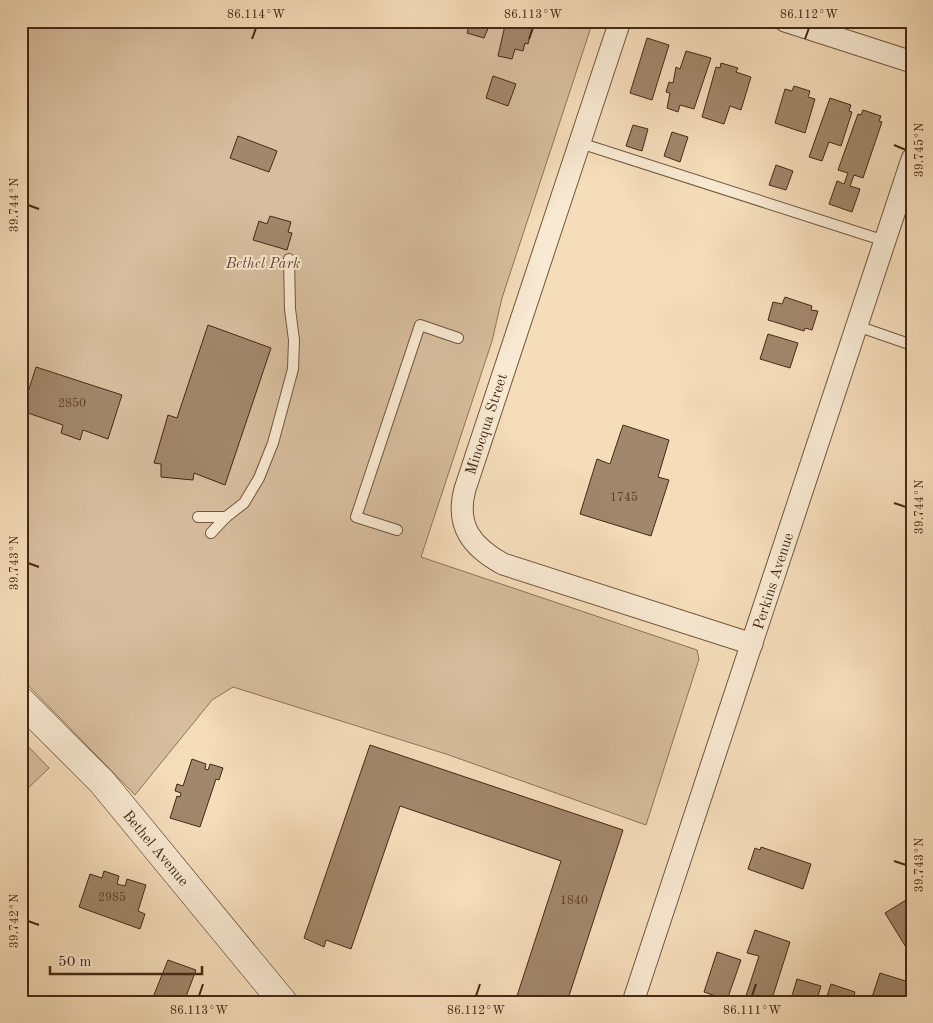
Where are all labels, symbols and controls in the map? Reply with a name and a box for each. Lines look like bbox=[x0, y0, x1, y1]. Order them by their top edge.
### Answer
text: 86.114°W bbox=[227, 9, 285, 21]
text: 86.113°W bbox=[504, 9, 562, 21]
text: 86.112°W bbox=[780, 9, 838, 21]
text: 39.745°N bbox=[913, 123, 926, 177]
text: 39.744°N bbox=[9, 178, 21, 232]
park label: Bethel Park bbox=[225, 257, 300, 272]
street label: Minocqua Street bbox=[464, 372, 511, 477]
house number: 2850 bbox=[58, 397, 86, 410]
text: 39.744°N bbox=[914, 480, 926, 534]
house number: 1745 bbox=[610, 491, 638, 504]
street label: Perkins Avenue bbox=[752, 531, 797, 632]
text: 39.743°N bbox=[9, 536, 21, 590]
street label: Bethel Avenue bbox=[119, 808, 191, 890]
text: 39.743°N bbox=[914, 838, 926, 892]
house number: 2985 bbox=[98, 891, 126, 904]
text: 39.742°N bbox=[9, 894, 21, 948]
house number: 1840 bbox=[560, 895, 588, 907]
scale bar bbox=[50, 943, 202, 975]
text: 50 m bbox=[58, 955, 92, 970]
text: 86.113°W bbox=[170, 1005, 228, 1017]
text: 86.112°W bbox=[447, 1005, 505, 1017]
text: 86.111°W bbox=[723, 1005, 781, 1017]

